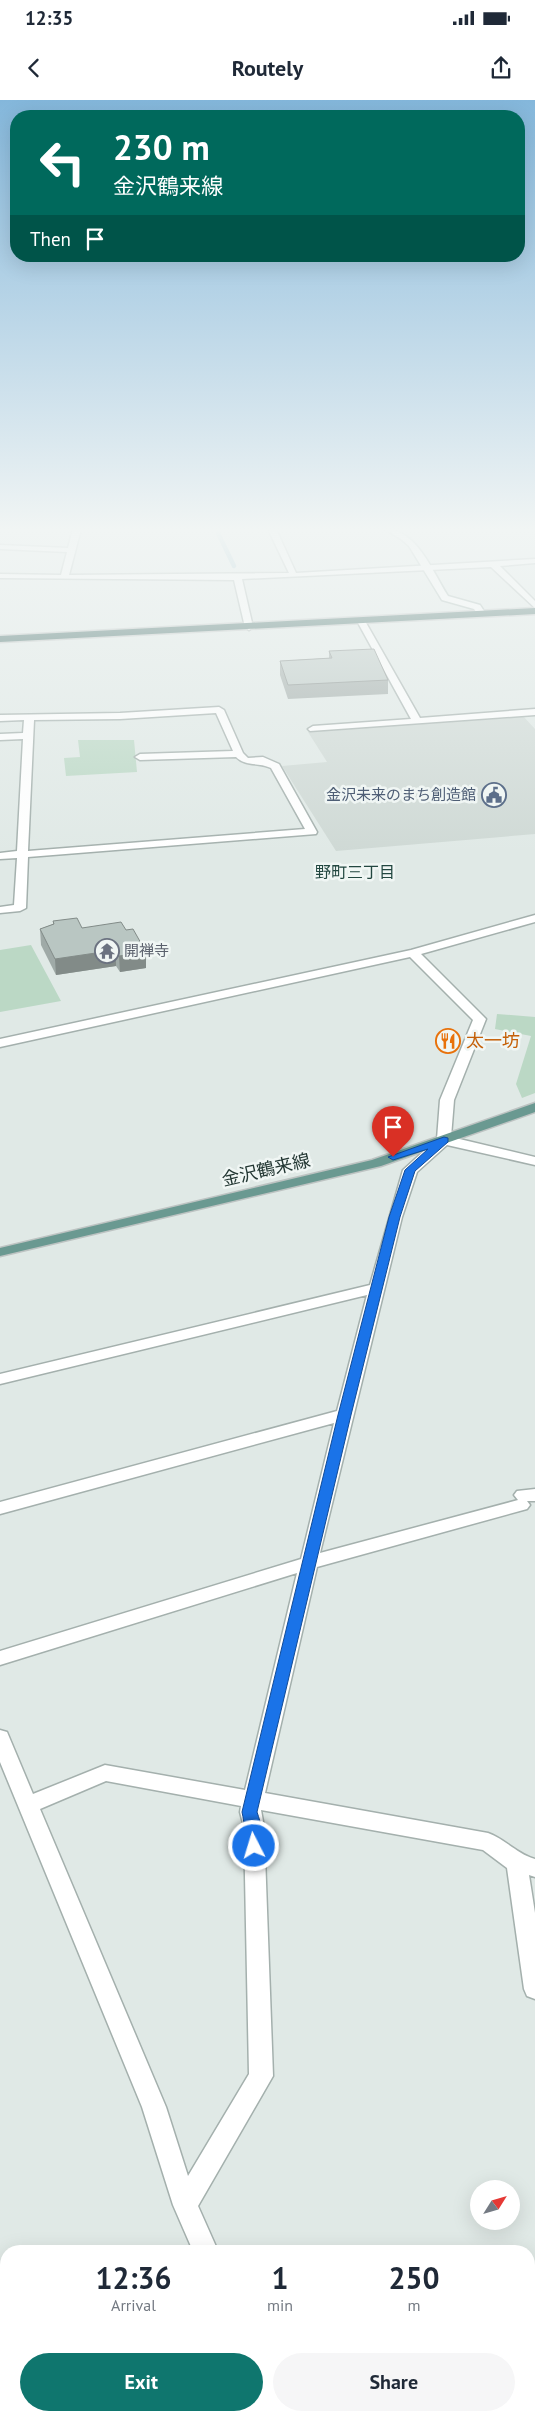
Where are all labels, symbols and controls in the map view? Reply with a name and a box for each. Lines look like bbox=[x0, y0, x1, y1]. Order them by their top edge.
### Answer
text: 12:35 bbox=[25, 6, 73, 30]
icon: back bbox=[20, 54, 48, 82]
text: Routely bbox=[232, 54, 303, 82]
icon: share bbox=[487, 54, 515, 82]
text: 230 m bbox=[113, 124, 210, 170]
icon: left bbox=[30, 130, 95, 195]
text: 金沢鶴来線 bbox=[113, 172, 223, 200]
icon: arrive bbox=[81, 225, 109, 253]
text: Then bbox=[30, 227, 71, 251]
public building icon: 金沢未来のまち創造館 bbox=[481, 782, 507, 808]
place label: 金沢未来のまち創造館 bbox=[326, 785, 476, 804]
district label: 野町三丁目 bbox=[315, 862, 395, 882]
temple icon: 開禅寺 bbox=[94, 938, 120, 964]
place label: 開禅寺 bbox=[124, 941, 169, 960]
restaurant icon: 太一坊 bbox=[435, 1028, 461, 1054]
place label: 太一坊 bbox=[466, 1029, 520, 1052]
pin bbox=[372, 1106, 414, 1157]
icon: arrive bbox=[379, 1113, 407, 1141]
street label: 金沢鶴来線 bbox=[219, 1148, 312, 1191]
position arrow bbox=[227, 1819, 279, 1871]
north arrow bbox=[470, 2180, 520, 2230]
map controls bbox=[470, 2180, 520, 2230]
text: 12:36 bbox=[95, 2258, 172, 2297]
text: 1 bbox=[272, 2258, 289, 2297]
text: 250 bbox=[388, 2258, 440, 2297]
text: Arrival bbox=[111, 2295, 156, 2315]
text: min bbox=[267, 2295, 293, 2315]
text: m bbox=[408, 2295, 421, 2315]
button: Exit bbox=[20, 2353, 263, 2411]
button: Share bbox=[273, 2353, 515, 2411]

